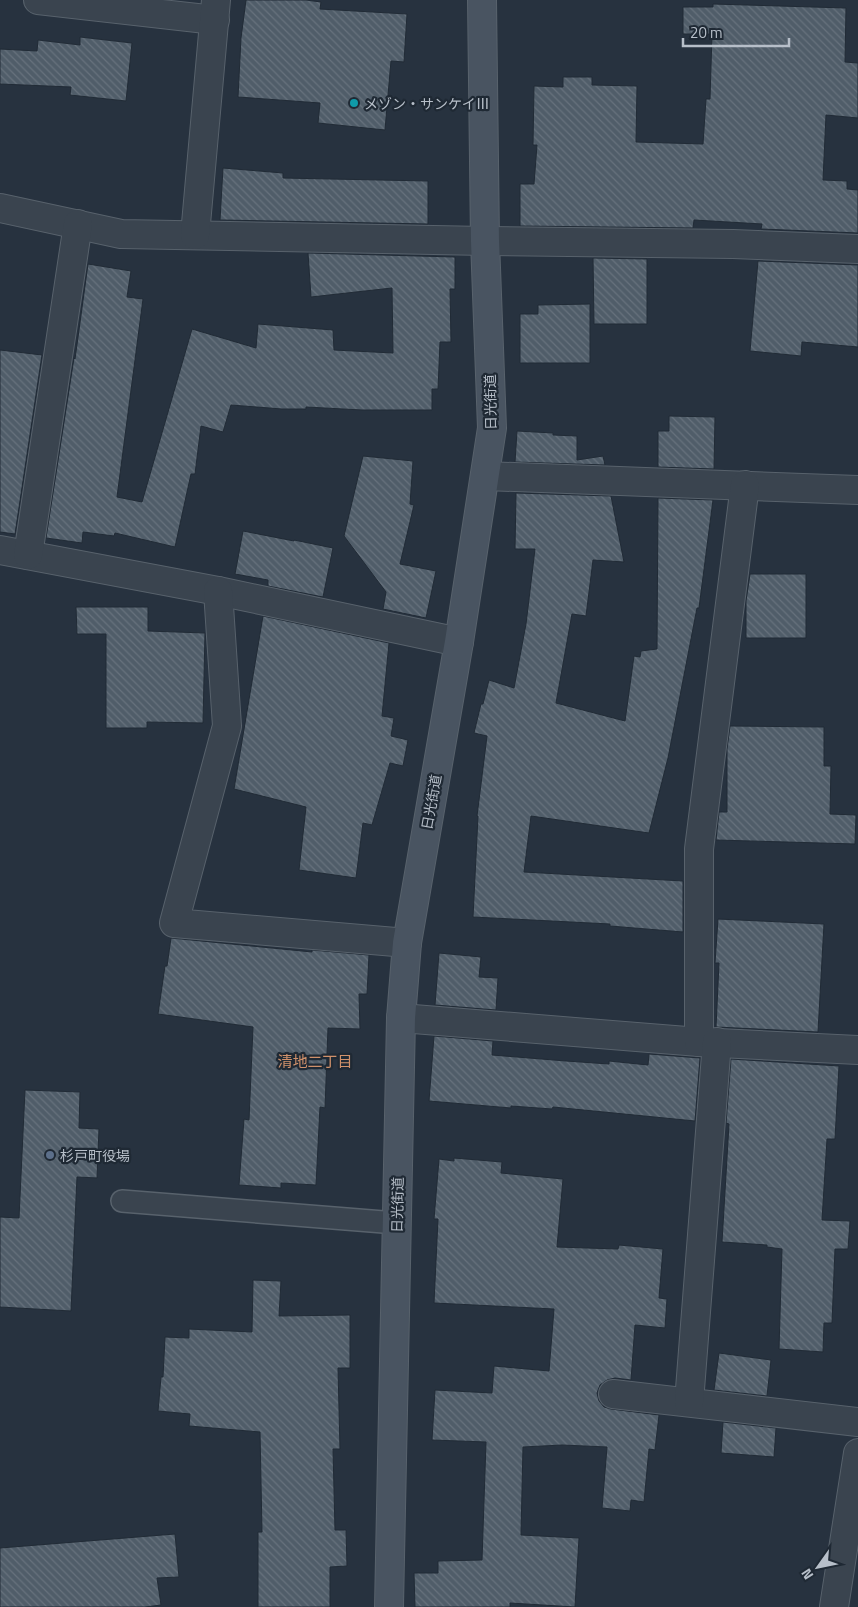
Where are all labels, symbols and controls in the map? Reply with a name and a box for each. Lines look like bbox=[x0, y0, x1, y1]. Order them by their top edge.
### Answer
scale bar bbox=[683, 15, 789, 47]
text: 20 m bbox=[690, 21, 723, 44]
place label: メゾン・サンケイⅢ bbox=[364, 93, 490, 114]
marker: メゾン・サンケイⅢ bbox=[348, 97, 360, 109]
street label: 日光街道 bbox=[479, 374, 501, 430]
street label: 日光街道 bbox=[416, 773, 446, 831]
district label: 清地二丁目 bbox=[277, 1050, 353, 1073]
place label: 杉戸町役場 bbox=[60, 1145, 130, 1166]
marker: 杉戸町役場 bbox=[44, 1149, 56, 1161]
street label: 日光街道 bbox=[386, 1177, 408, 1233]
north arrow bbox=[793, 1542, 843, 1592]
text: N bbox=[795, 1565, 818, 1584]

